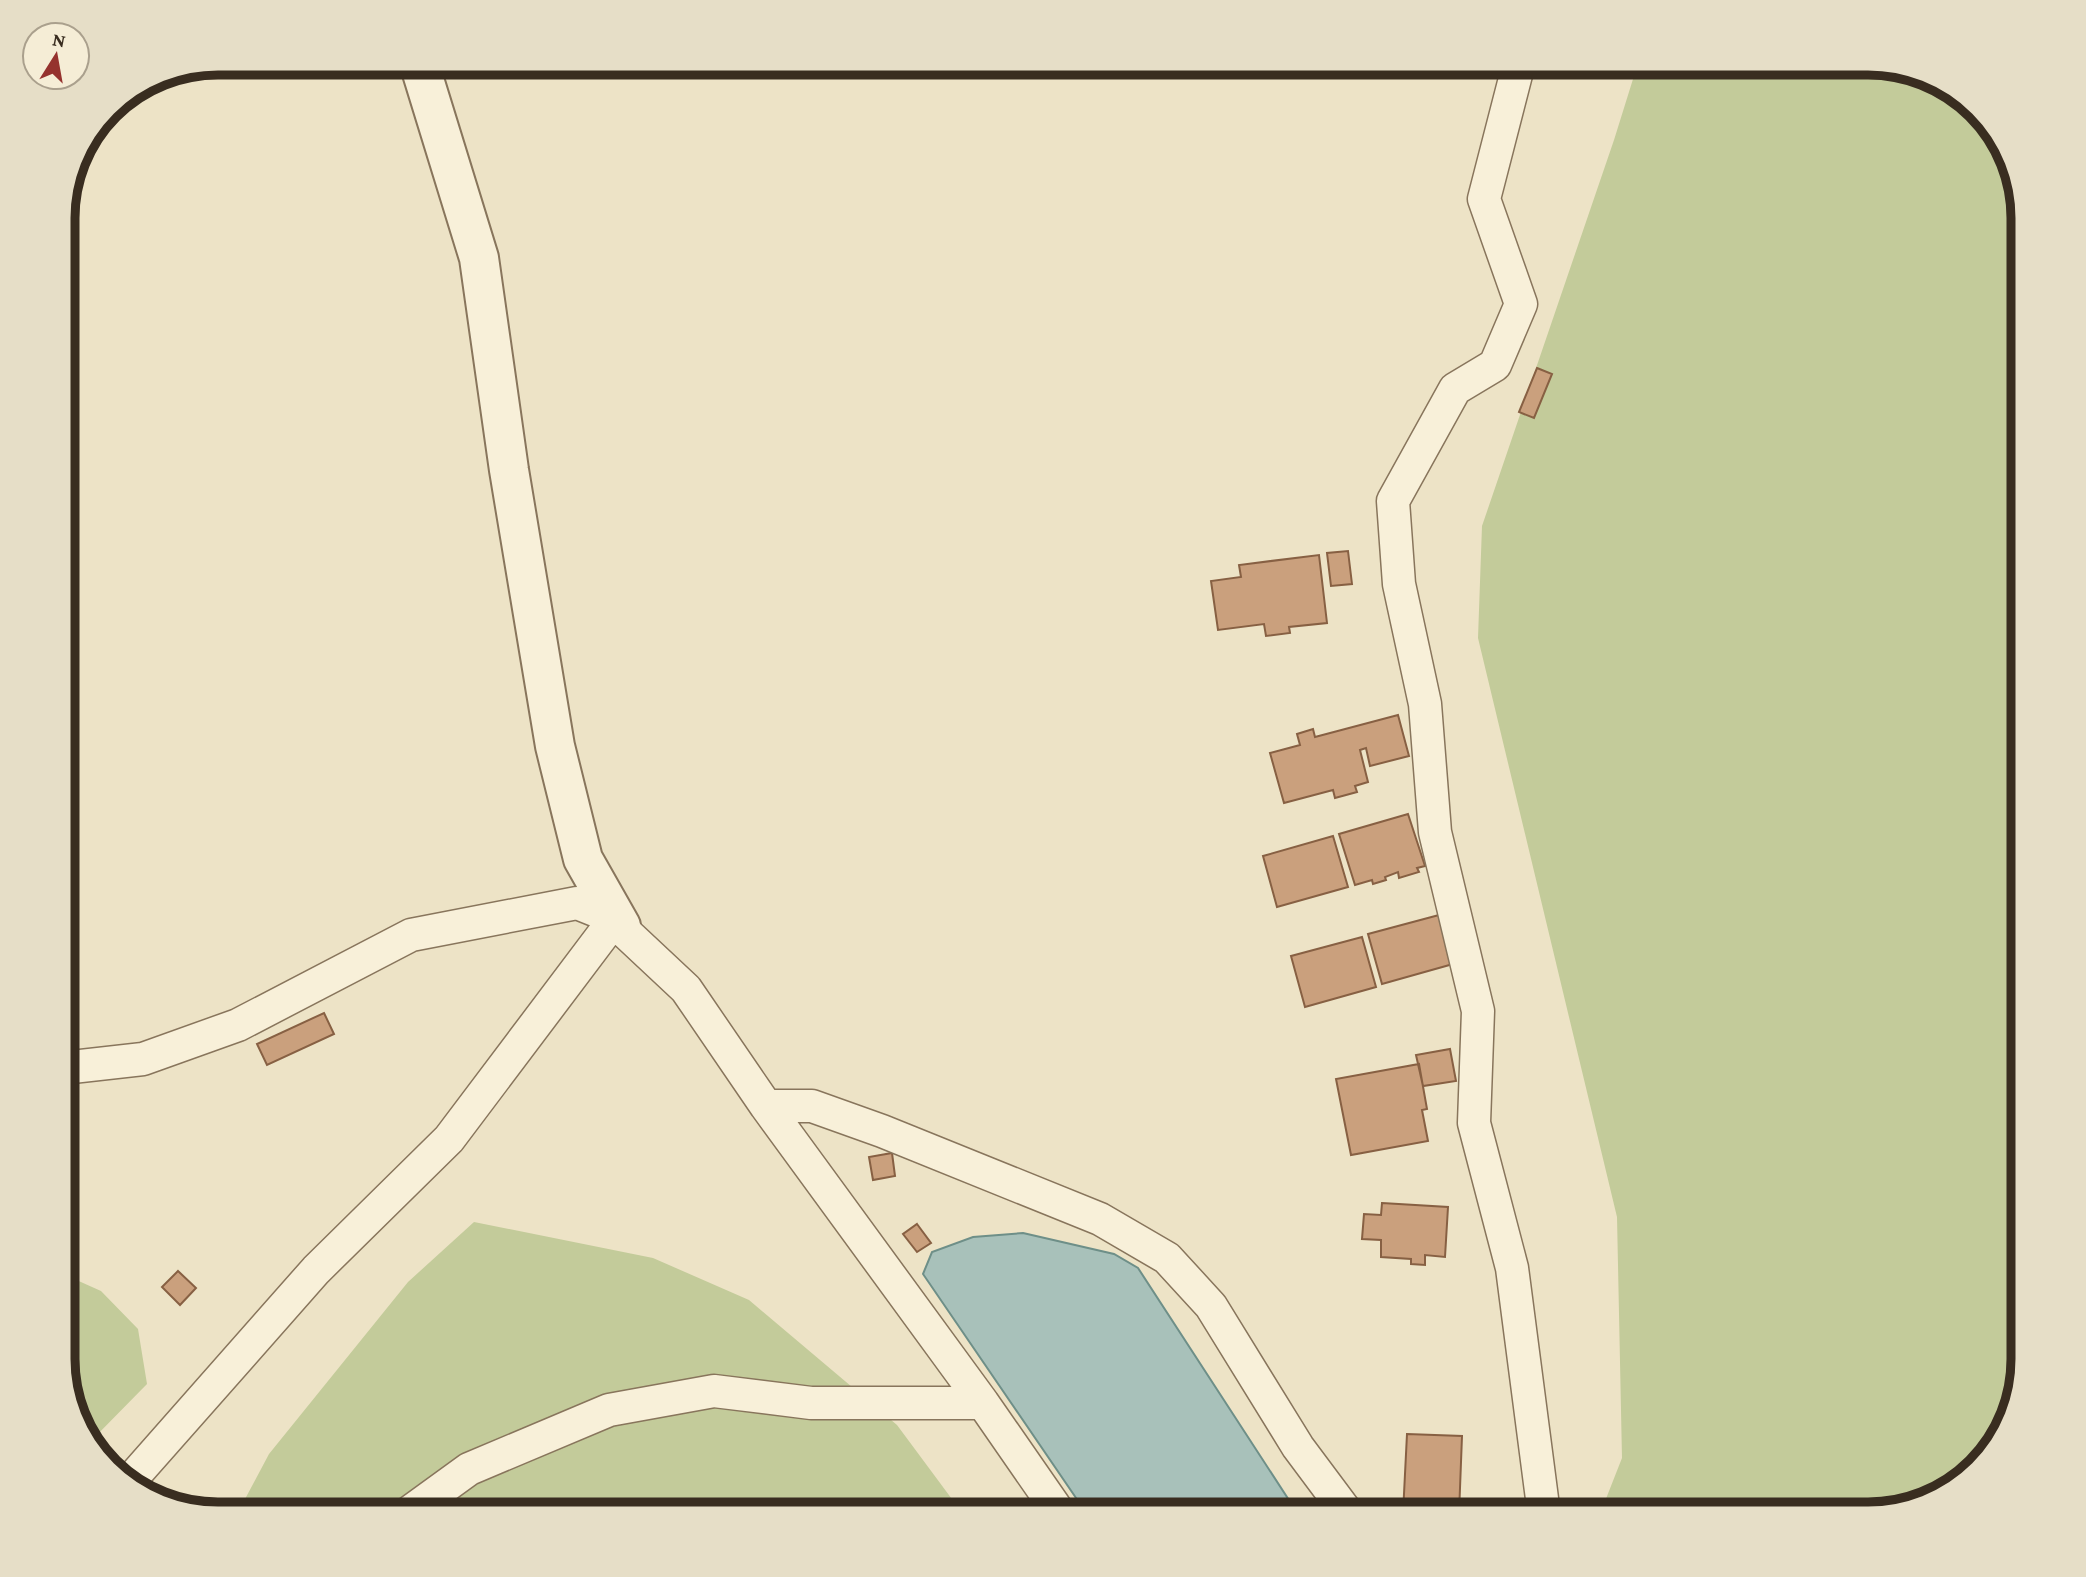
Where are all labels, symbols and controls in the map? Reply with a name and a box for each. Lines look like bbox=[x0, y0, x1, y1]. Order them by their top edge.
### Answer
north arrow bbox=[21, 21, 91, 91]
text: N bbox=[51, 28, 68, 51]

